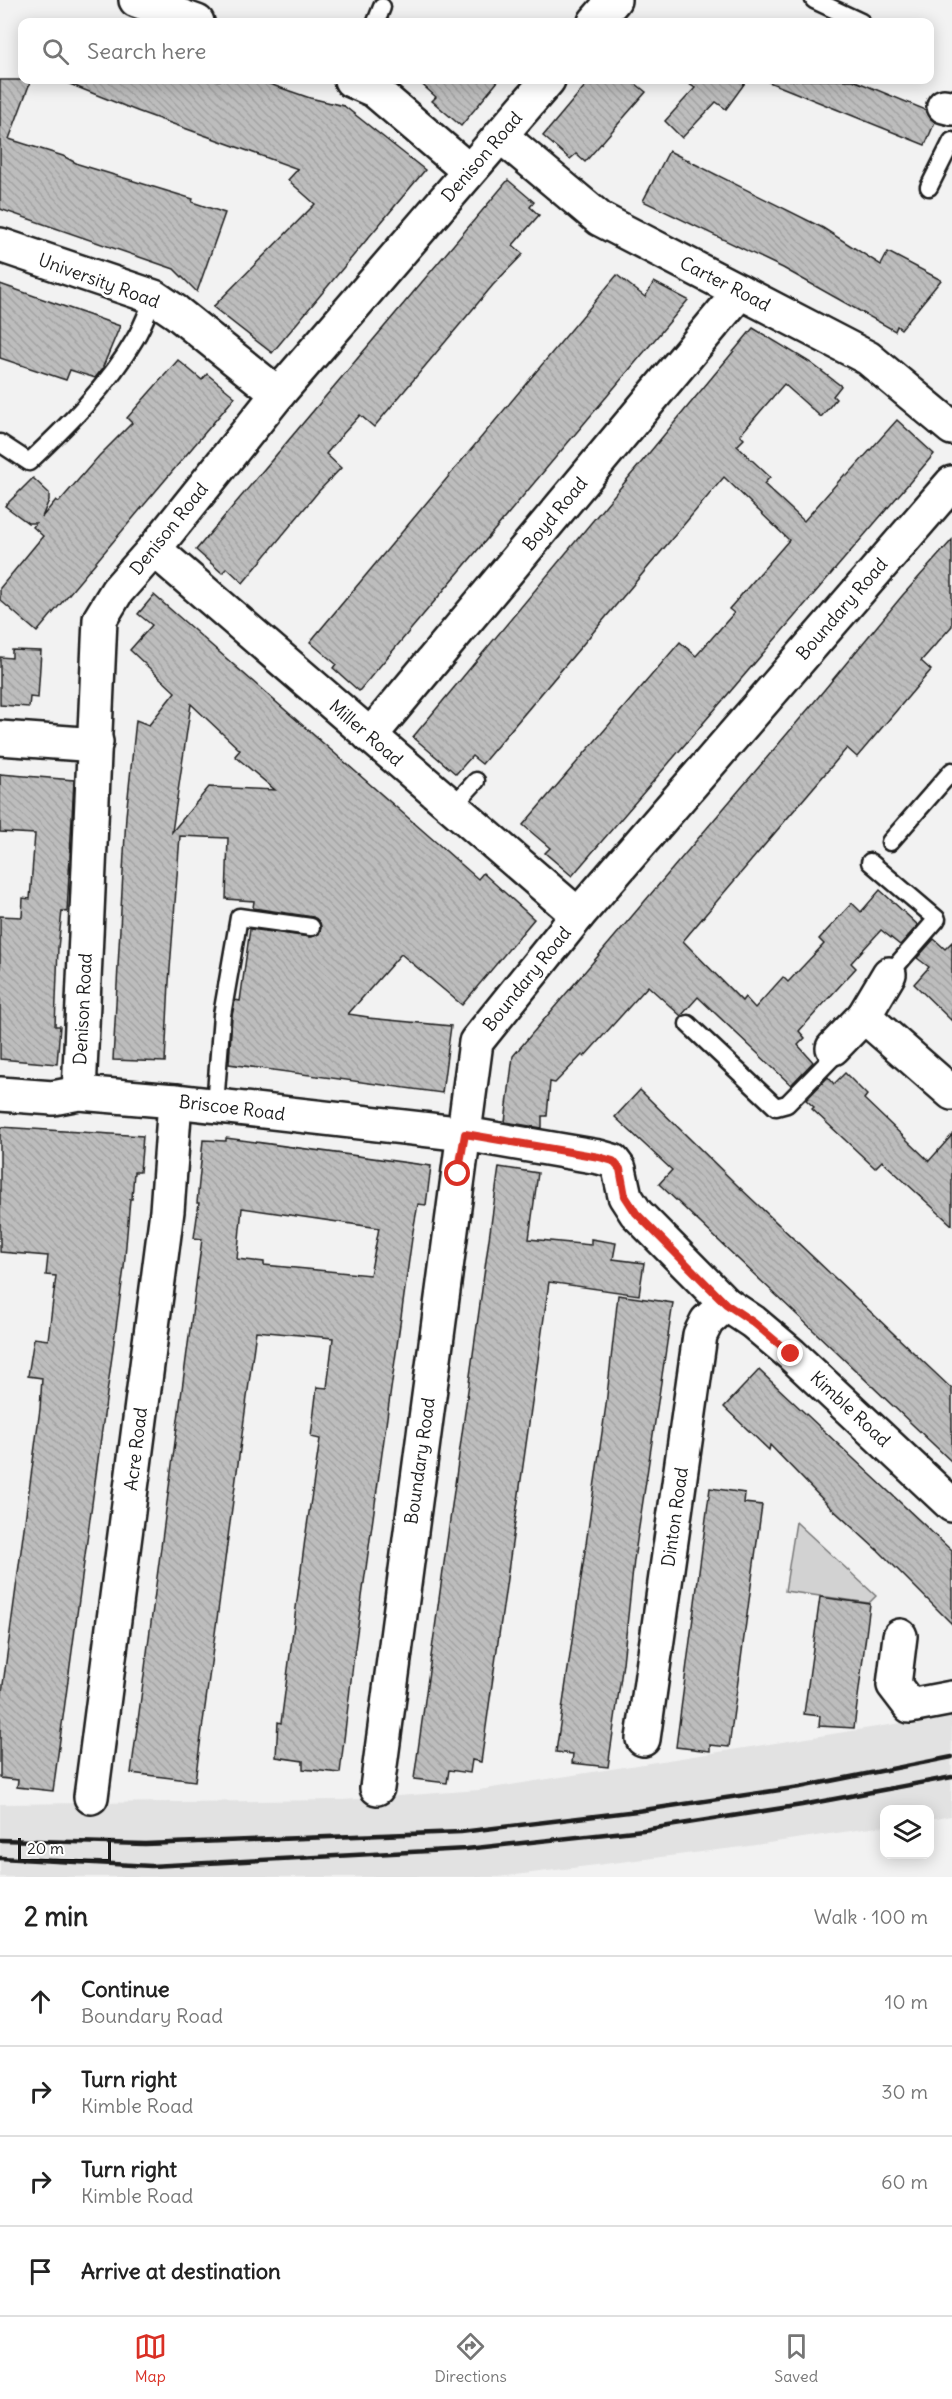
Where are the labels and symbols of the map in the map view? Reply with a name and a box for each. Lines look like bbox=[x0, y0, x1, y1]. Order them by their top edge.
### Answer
street label: Denison Road bbox=[436, 106, 527, 207]
street label: University Road bbox=[35, 248, 163, 313]
street label: Carter Road bbox=[676, 251, 775, 316]
street label: Boyd Road bbox=[517, 472, 592, 555]
street label: Denison Road bbox=[124, 478, 213, 579]
street label: Boundary Road bbox=[791, 553, 892, 664]
street label: Miller Road bbox=[325, 694, 408, 771]
street label: Boundary Road bbox=[477, 921, 576, 1036]
street label: Denison Road bbox=[68, 952, 97, 1066]
street label: Briscoe Road bbox=[178, 1090, 287, 1125]
route start bbox=[444, 1160, 470, 1186]
route end bbox=[777, 1340, 803, 1366]
street label: Kimble Road bbox=[806, 1366, 895, 1452]
street label: Boundary Road bbox=[399, 1396, 440, 1526]
street label: Acre Road bbox=[119, 1406, 152, 1492]
street label: Dinton Road bbox=[656, 1465, 693, 1568]
scale bar bbox=[18, 1835, 111, 1862]

